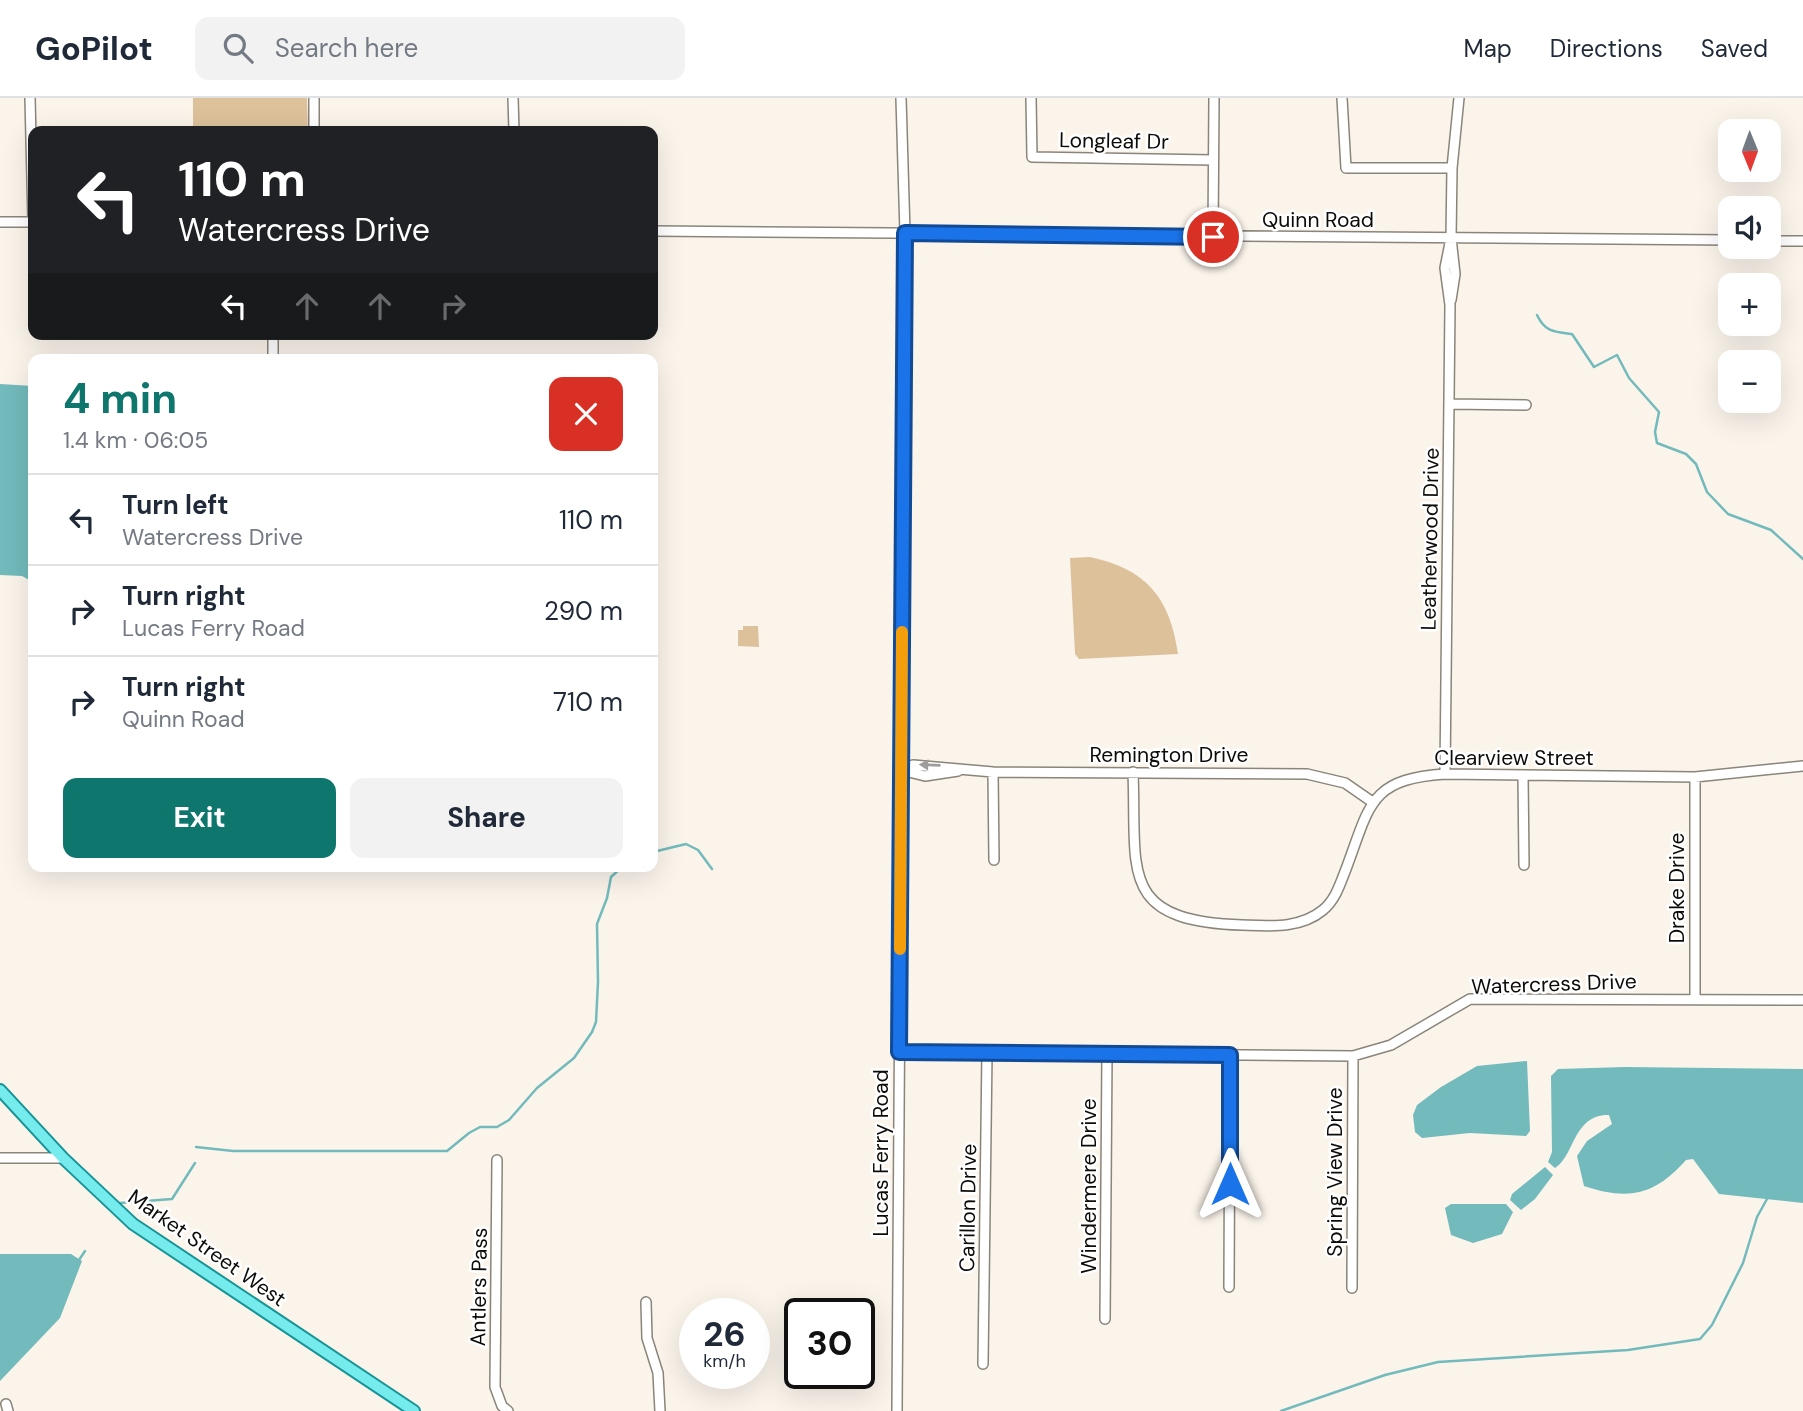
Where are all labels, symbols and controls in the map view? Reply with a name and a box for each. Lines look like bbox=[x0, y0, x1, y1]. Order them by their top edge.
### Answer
search box bbox=[195, 17, 685, 80]
text: GoPilot bbox=[35, 27, 153, 70]
icon: search bbox=[219, 29, 257, 67]
text: Search here bbox=[275, 31, 418, 65]
text: Map bbox=[1464, 33, 1512, 64]
text: Directions bbox=[1550, 33, 1663, 64]
text: Saved bbox=[1701, 33, 1768, 64]
north arrow bbox=[1718, 119, 1782, 182]
map controls bbox=[1718, 119, 1781, 413]
street label: Longleaf Dr bbox=[1059, 126, 1169, 156]
text: 110 m bbox=[178, 147, 306, 211]
icon: left bbox=[63, 154, 154, 245]
button: sound bbox=[1718, 196, 1781, 259]
street label: Quinn Road bbox=[1262, 206, 1374, 234]
pin bbox=[1183, 207, 1243, 267]
text: Watercress Drive bbox=[178, 209, 430, 251]
icon: arrive bbox=[1194, 218, 1232, 256]
button: + bbox=[1718, 273, 1781, 336]
icon: left bbox=[215, 287, 253, 325]
icon: ahead bbox=[288, 287, 326, 325]
icon: ahead bbox=[361, 287, 399, 325]
icon: right bbox=[434, 287, 472, 325]
button: − bbox=[1718, 350, 1781, 413]
text: 4 min bbox=[63, 371, 177, 426]
button: close bbox=[549, 377, 623, 451]
text: 1.4 km · 06:05 bbox=[63, 425, 208, 455]
street label: Leatherwood Drive bbox=[1414, 447, 1446, 631]
text: Turn left bbox=[122, 488, 229, 522]
icon: left bbox=[63, 501, 101, 539]
text: 110 m bbox=[559, 503, 623, 537]
text: Watercress Drive bbox=[122, 522, 303, 552]
text: Turn right bbox=[122, 579, 246, 613]
icon: right bbox=[63, 592, 101, 630]
text: 290 m bbox=[544, 594, 623, 628]
text: Lucas Ferry Road bbox=[122, 613, 305, 643]
text: Turn right bbox=[122, 670, 246, 704]
icon: right bbox=[63, 683, 101, 721]
text: 710 m bbox=[553, 685, 623, 719]
text: Quinn Road bbox=[122, 704, 245, 734]
street label: Remington Drive bbox=[1089, 741, 1249, 769]
street label: Clearview Street bbox=[1434, 744, 1594, 772]
one-way arrow bbox=[919, 760, 941, 771]
button: Exit bbox=[63, 778, 336, 858]
button: Share bbox=[350, 778, 623, 858]
street label: Drake Drive bbox=[1663, 833, 1691, 943]
street label: Watercress Drive bbox=[1471, 967, 1637, 1001]
street label: Lucas Ferry Road bbox=[867, 1069, 895, 1237]
street label: Spring View Drive bbox=[1321, 1087, 1349, 1257]
street label: Windermere Drive bbox=[1075, 1098, 1103, 1274]
street label: Carillon Drive bbox=[953, 1143, 983, 1272]
position arrow bbox=[1193, 1147, 1267, 1221]
street label: Market Street West bbox=[123, 1183, 291, 1313]
street label: Antlers Pass bbox=[464, 1227, 494, 1347]
speed limit sign: 30 bbox=[784, 1298, 875, 1389]
text: 26 bbox=[703, 1311, 746, 1357]
text: km/h bbox=[703, 1349, 746, 1373]

